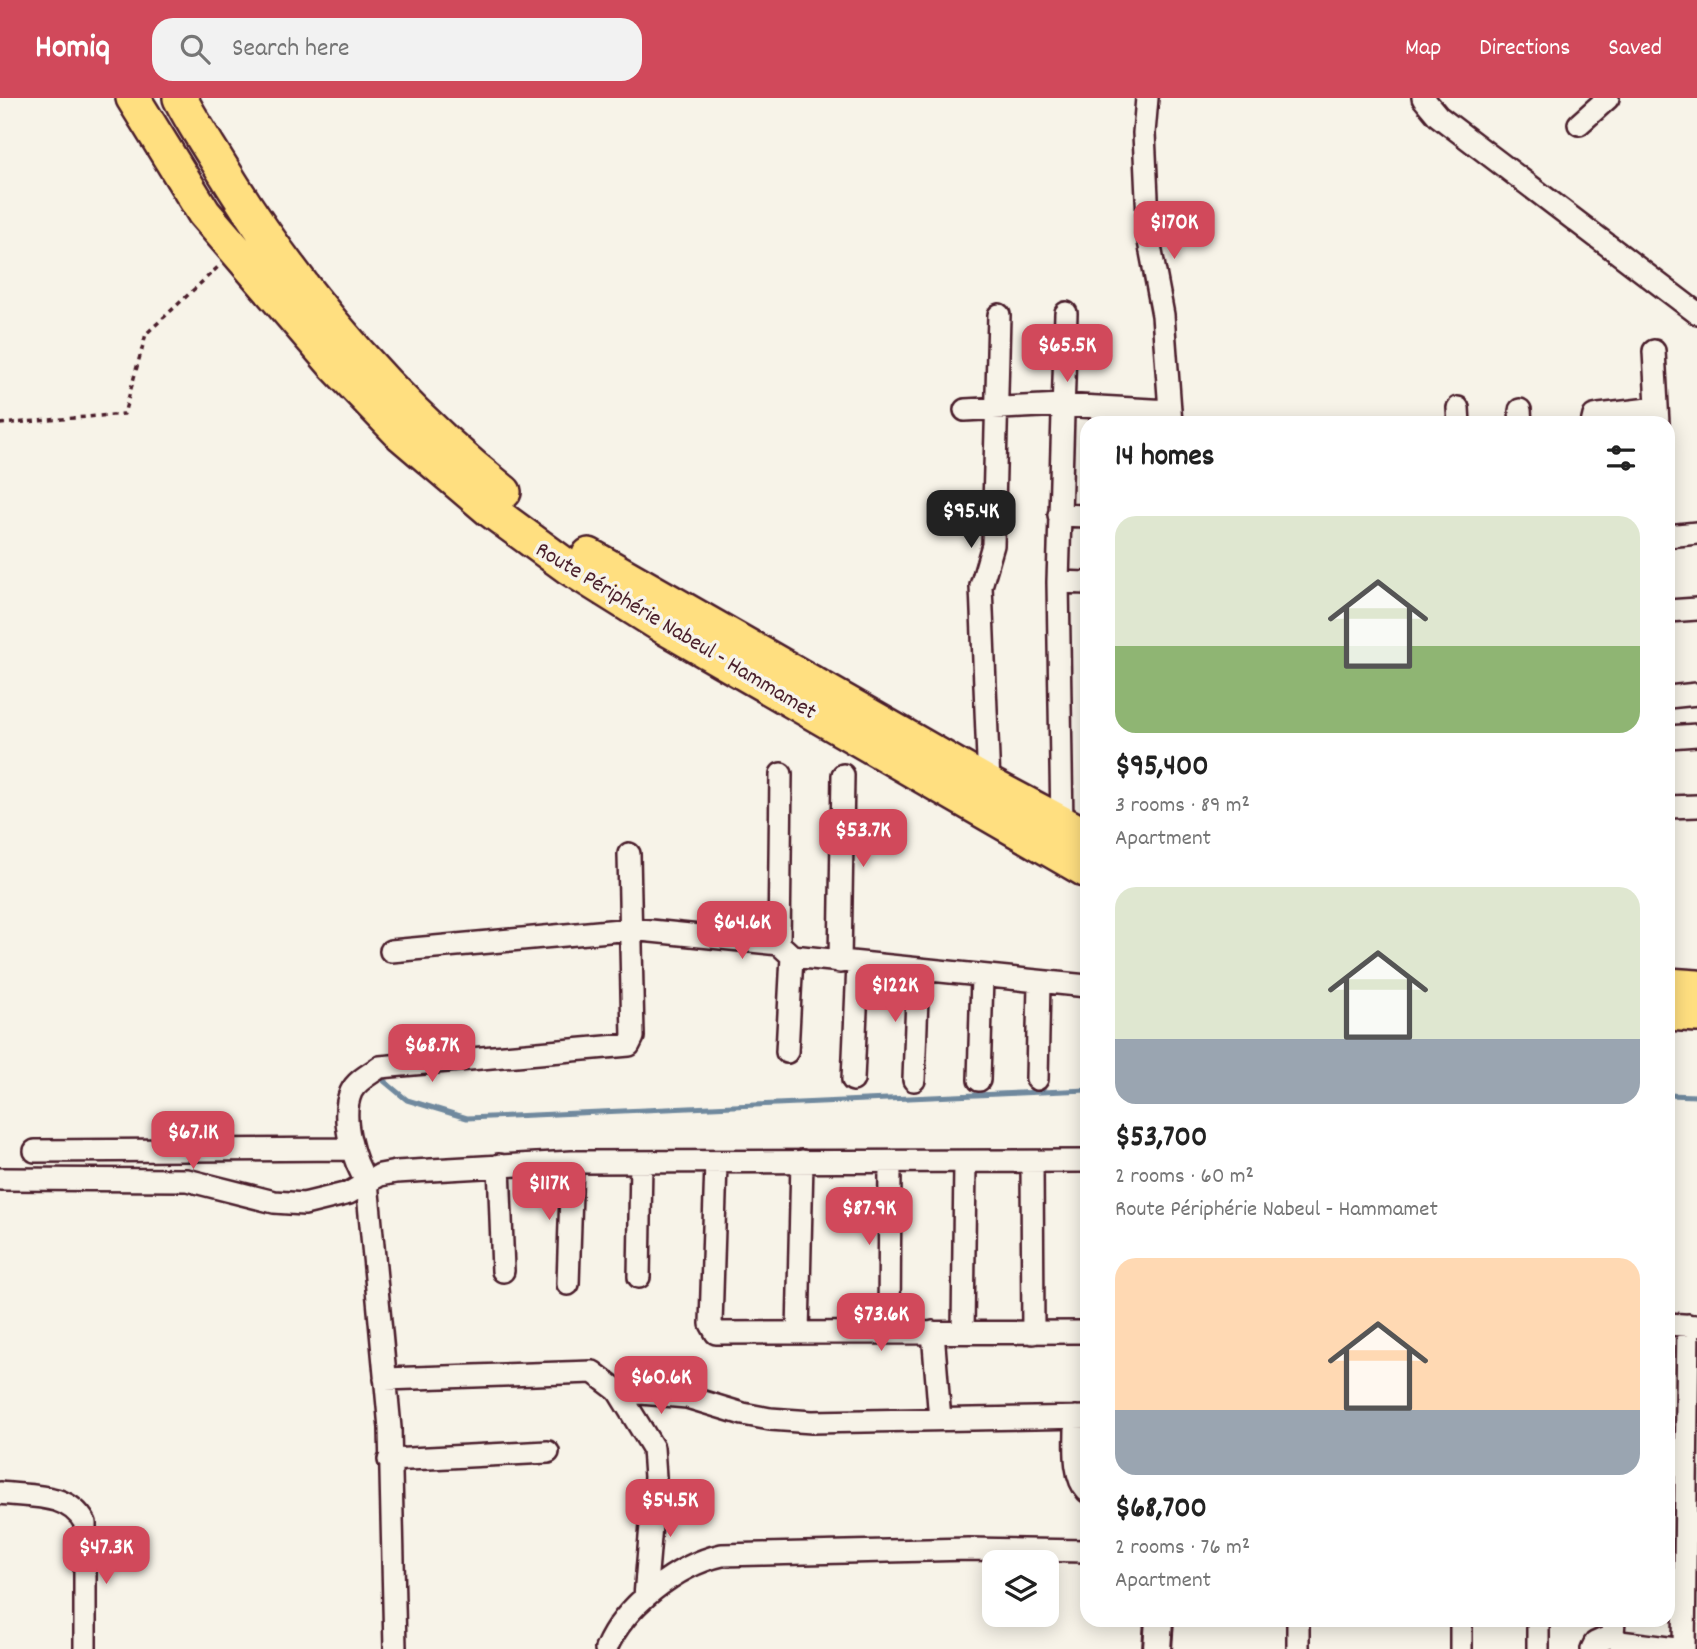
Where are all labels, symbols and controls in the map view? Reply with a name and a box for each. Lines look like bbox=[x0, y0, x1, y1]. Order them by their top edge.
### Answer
search box bbox=[152, 18, 642, 81]
text: Homiq bbox=[35, 26, 110, 73]
icon: search bbox=[176, 30, 214, 68]
text: Search here bbox=[232, 31, 349, 68]
text: Map bbox=[1405, 32, 1441, 66]
text: Directions bbox=[1479, 32, 1570, 66]
text: Saved bbox=[1608, 32, 1662, 66]
pin: $170K bbox=[1125, 202, 1223, 261]
text: $170K bbox=[1150, 207, 1198, 240]
pin: $65.5K bbox=[1010, 324, 1124, 384]
text: $65.5K bbox=[1038, 330, 1096, 363]
text: 14 homes bbox=[1115, 437, 1214, 480]
icon: filters bbox=[1602, 439, 1640, 477]
pin: $95.4K bbox=[914, 490, 1028, 550]
text: $95.4K bbox=[943, 496, 999, 529]
street label: Route Périphérie Nabeul - Hammamet bbox=[528, 535, 822, 729]
icon: home bbox=[1315, 561, 1441, 687]
text: $95,400 bbox=[1115, 747, 1209, 790]
text: 3 rooms · 89 m² bbox=[1115, 790, 1250, 823]
pin: $53.7K bbox=[806, 810, 920, 869]
text: $53.7K bbox=[835, 815, 891, 848]
text: Apartment bbox=[1115, 823, 1211, 856]
pin: $64.6K bbox=[685, 902, 799, 961]
text: $64.6K bbox=[713, 907, 771, 940]
icon: home bbox=[1315, 932, 1441, 1058]
pin: $122K bbox=[846, 964, 944, 1024]
text: $122K bbox=[871, 970, 919, 1003]
pin: $68.7K bbox=[375, 1024, 489, 1084]
text: $68.7K bbox=[404, 1030, 460, 1063]
pin: $67.1K bbox=[136, 1112, 250, 1171]
text: $67.1K bbox=[167, 1117, 219, 1150]
text: $53,700 bbox=[1115, 1118, 1207, 1161]
text: 2 rooms · 60 m² bbox=[1115, 1161, 1254, 1194]
pin: $117K bbox=[500, 1162, 598, 1222]
text: $117K bbox=[528, 1168, 570, 1201]
pin: $87.9K bbox=[812, 1188, 926, 1247]
text: $87.9K bbox=[842, 1193, 896, 1226]
text: Route Périphérie Nabeul - Hammamet bbox=[1115, 1194, 1438, 1227]
pin: $73.6K bbox=[824, 1294, 938, 1353]
text: $73.6K bbox=[853, 1299, 909, 1332]
icon: home bbox=[1315, 1303, 1441, 1429]
pin: $60.6K bbox=[604, 1356, 718, 1416]
text: $60.6K bbox=[630, 1362, 692, 1395]
pin: $54.5K bbox=[613, 1480, 727, 1539]
text: $54.5K bbox=[642, 1485, 698, 1518]
text: $68,700 bbox=[1115, 1489, 1207, 1532]
pin: $47.3K bbox=[49, 1526, 163, 1586]
text: $47.3K bbox=[79, 1532, 133, 1565]
text: 2 rooms · 76 m² bbox=[1115, 1532, 1250, 1565]
map controls bbox=[982, 1550, 1059, 1627]
button: layers bbox=[982, 1550, 1059, 1627]
text: Apartment bbox=[1115, 1565, 1211, 1598]

